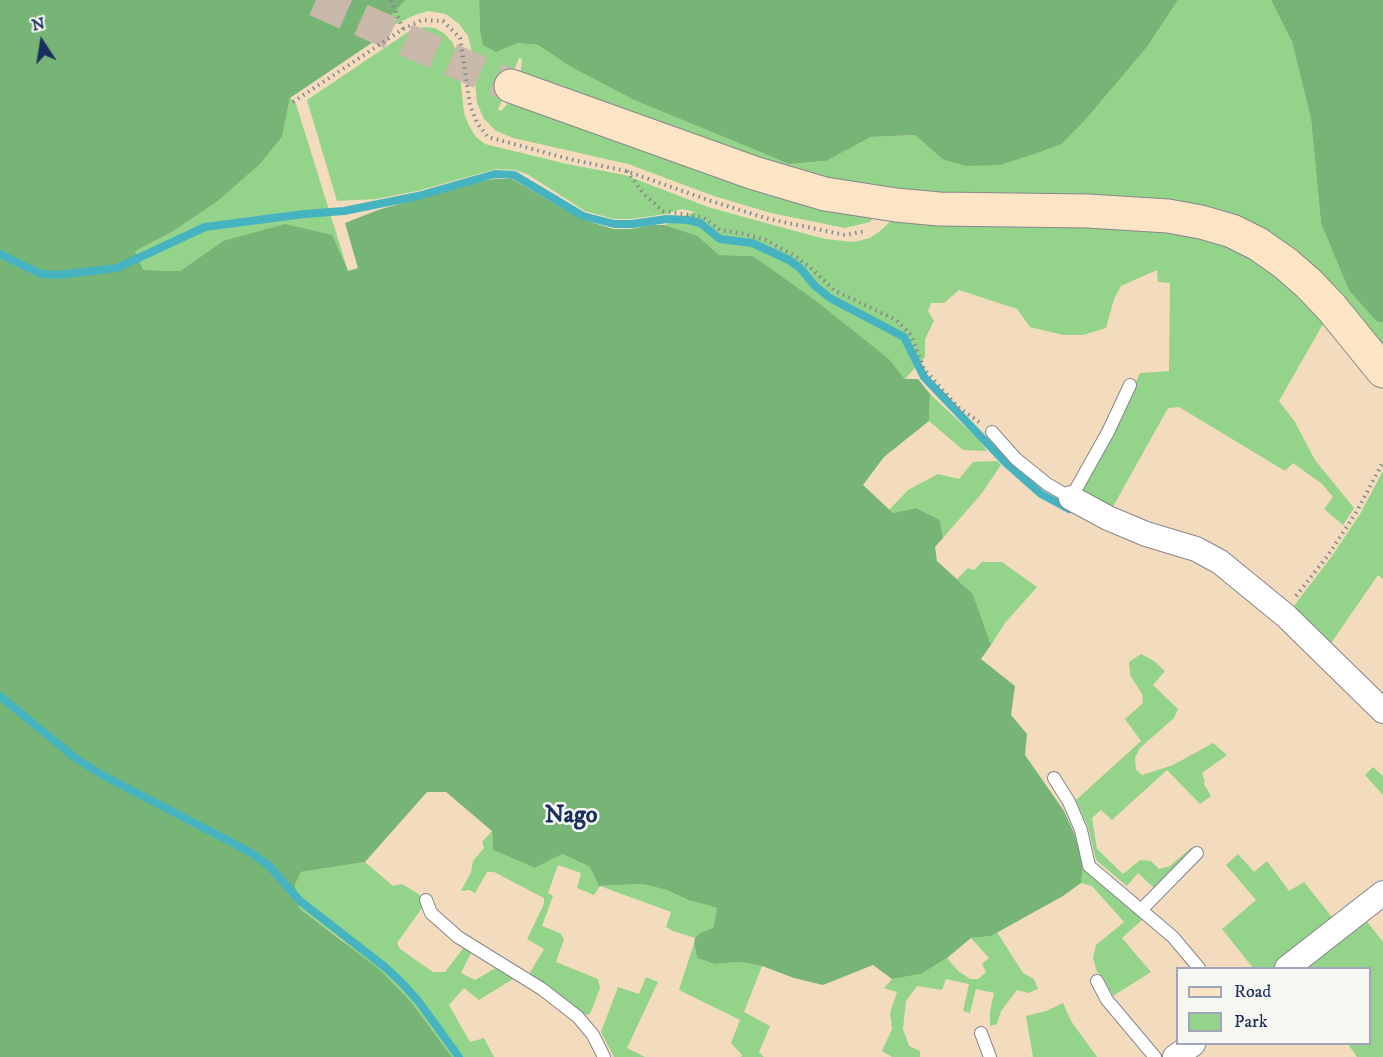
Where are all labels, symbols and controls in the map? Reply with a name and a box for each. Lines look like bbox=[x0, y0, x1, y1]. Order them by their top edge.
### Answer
north arrow bbox=[12, 12, 72, 72]
text: N bbox=[30, 13, 47, 36]
district label: Nago bbox=[545, 803, 597, 831]
legend bbox=[1176, 967, 1371, 1045]
text: Road bbox=[1234, 981, 1271, 1003]
text: Park bbox=[1234, 1011, 1268, 1033]

